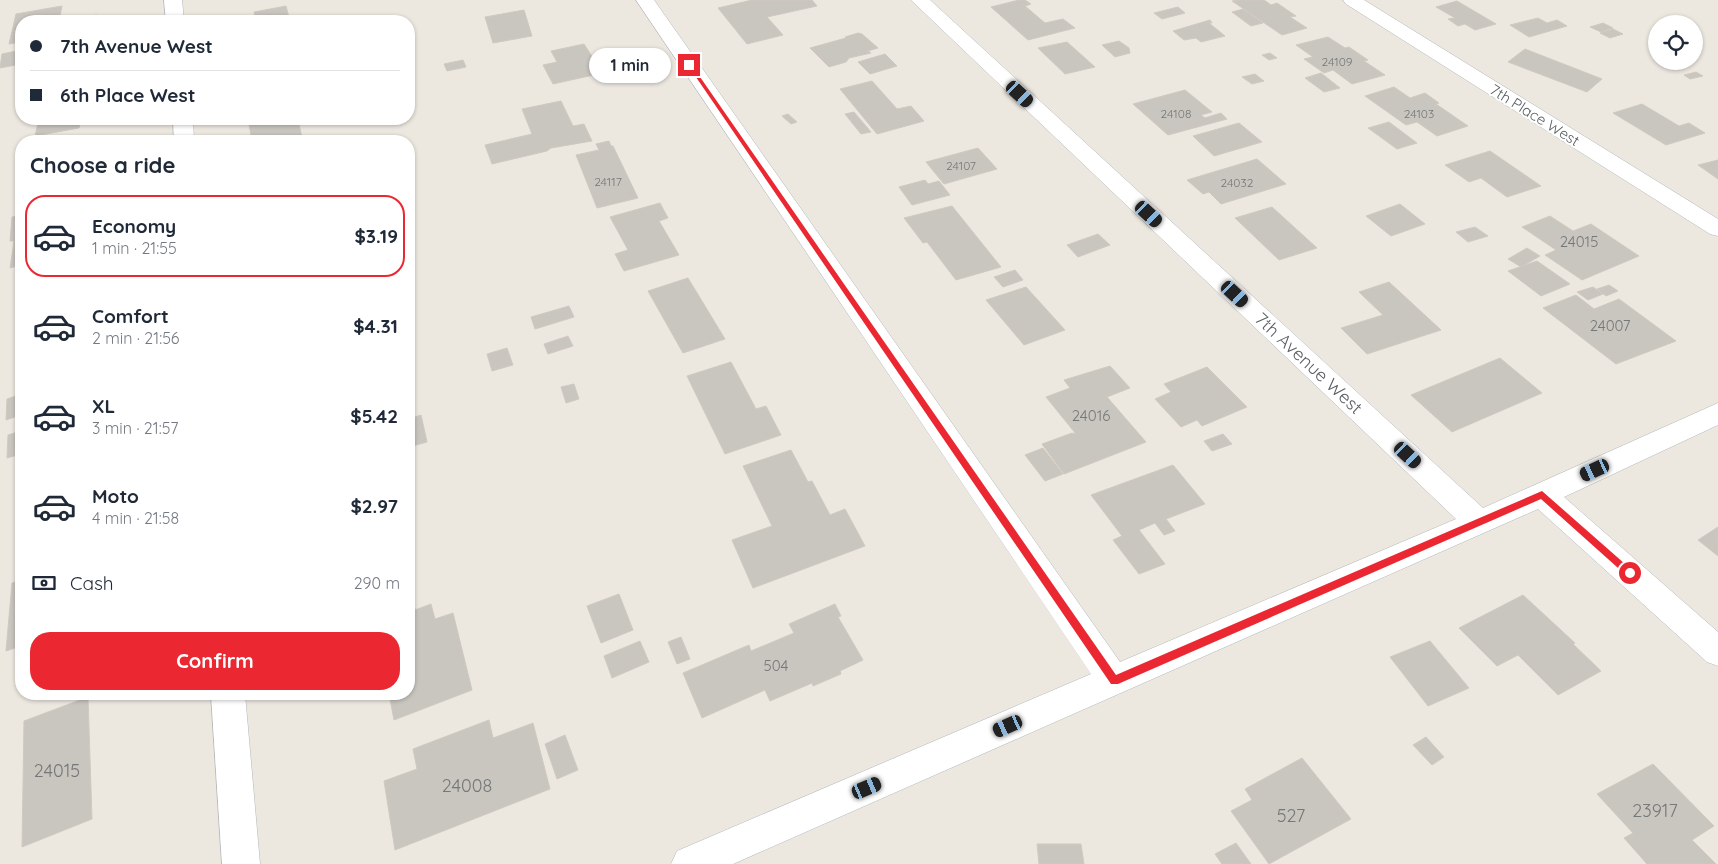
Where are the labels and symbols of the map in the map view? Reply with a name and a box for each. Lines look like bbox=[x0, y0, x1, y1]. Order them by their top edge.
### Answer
callout: 1 min bbox=[589, 48, 672, 82]
route end bbox=[678, 54, 700, 76]
house number: 24109 bbox=[1322, 54, 1353, 69]
car bbox=[1003, 78, 1036, 110]
street label: 7th Place West bbox=[1487, 80, 1583, 150]
house number: 24108 bbox=[1161, 106, 1191, 121]
house number: 24103 bbox=[1404, 106, 1434, 121]
house number: 24107 bbox=[946, 158, 976, 173]
house number: 24117 bbox=[594, 174, 622, 189]
house number: 24032 bbox=[1221, 175, 1254, 190]
car bbox=[1132, 198, 1165, 230]
house number: 24015 bbox=[1560, 232, 1598, 251]
car bbox=[1218, 278, 1251, 310]
street label: 7th Avenue West bbox=[1250, 307, 1368, 419]
house number: 24007 bbox=[1590, 316, 1631, 335]
house number: 24016 bbox=[1072, 406, 1110, 425]
car bbox=[1391, 439, 1424, 471]
car bbox=[1578, 457, 1611, 483]
route start bbox=[1619, 562, 1641, 584]
house number: 504 bbox=[763, 656, 789, 675]
car bbox=[991, 713, 1024, 739]
house number: 24015 bbox=[34, 759, 80, 782]
house number: 24008 bbox=[442, 774, 492, 797]
car bbox=[850, 775, 883, 801]
house number: 23917 bbox=[1632, 799, 1678, 822]
house number: 527 bbox=[1277, 804, 1305, 827]

